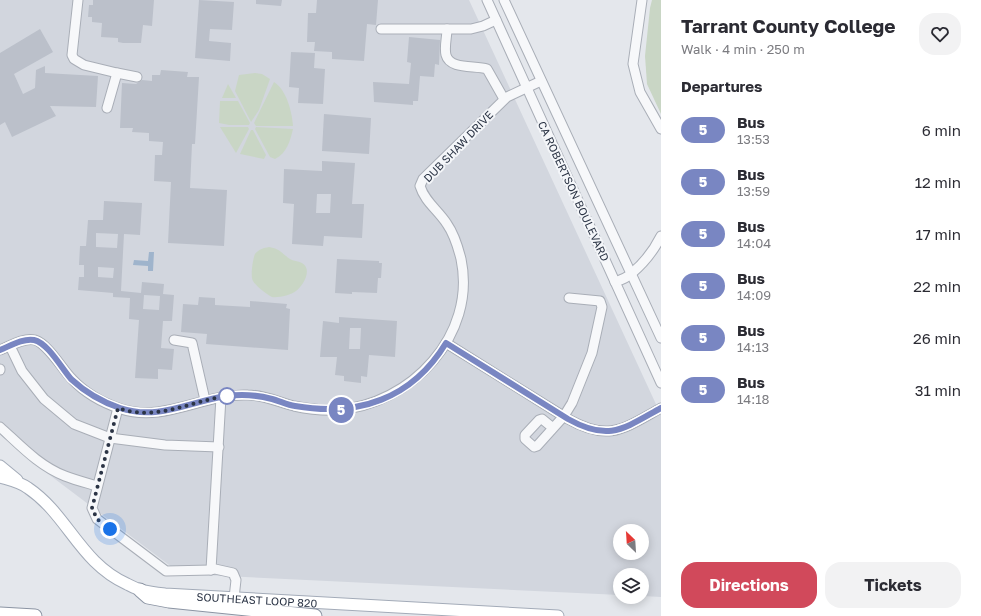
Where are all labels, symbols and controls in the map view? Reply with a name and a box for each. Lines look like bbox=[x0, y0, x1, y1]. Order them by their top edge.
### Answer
button: heart bbox=[919, 13, 961, 55]
text: Tarrant County College bbox=[681, 14, 896, 37]
text: Walk · 4 min · 250 m bbox=[681, 41, 805, 57]
text: Departures bbox=[681, 77, 762, 95]
street label: DUB SHAW DRIVE bbox=[421, 107, 496, 184]
text: Bus bbox=[737, 113, 765, 131]
street label: CA ROBERTSON BOULEVARD bbox=[536, 119, 612, 263]
text: 5 bbox=[699, 121, 707, 138]
text: 6 min bbox=[922, 121, 961, 139]
text: 13:53 bbox=[737, 131, 770, 147]
text: Bus bbox=[737, 165, 765, 183]
text: 5 bbox=[699, 173, 707, 190]
text: 12 min bbox=[915, 173, 961, 191]
text: 13:59 bbox=[737, 183, 770, 199]
text: Bus bbox=[737, 217, 765, 235]
text: 5 bbox=[699, 225, 707, 242]
text: 17 min bbox=[916, 225, 961, 243]
text: 14:04 bbox=[737, 235, 771, 251]
text: Bus bbox=[737, 269, 765, 287]
text: 5 bbox=[699, 277, 707, 294]
text: 22 min bbox=[913, 277, 961, 295]
text: 14:09 bbox=[737, 287, 771, 303]
text: Bus bbox=[737, 321, 765, 339]
text: 5 bbox=[699, 329, 707, 346]
text: 26 min bbox=[913, 329, 961, 347]
text: 14:13 bbox=[737, 339, 769, 355]
text: Bus bbox=[737, 373, 765, 391]
text: 5 bbox=[699, 381, 707, 398]
text: 31 min bbox=[915, 381, 961, 399]
unlabelled marker bbox=[218, 387, 236, 405]
text: 14:18 bbox=[737, 391, 769, 407]
line badge: 5 bbox=[328, 397, 354, 423]
text: 5 bbox=[337, 401, 345, 418]
your location bbox=[100, 519, 120, 539]
north arrow bbox=[613, 524, 649, 560]
map controls bbox=[613, 524, 649, 604]
button: Directions bbox=[681, 562, 817, 608]
button: Tickets bbox=[825, 562, 961, 608]
button: layers bbox=[613, 568, 649, 604]
street label: SOUTHEAST LOOP 820 bbox=[196, 589, 318, 609]

